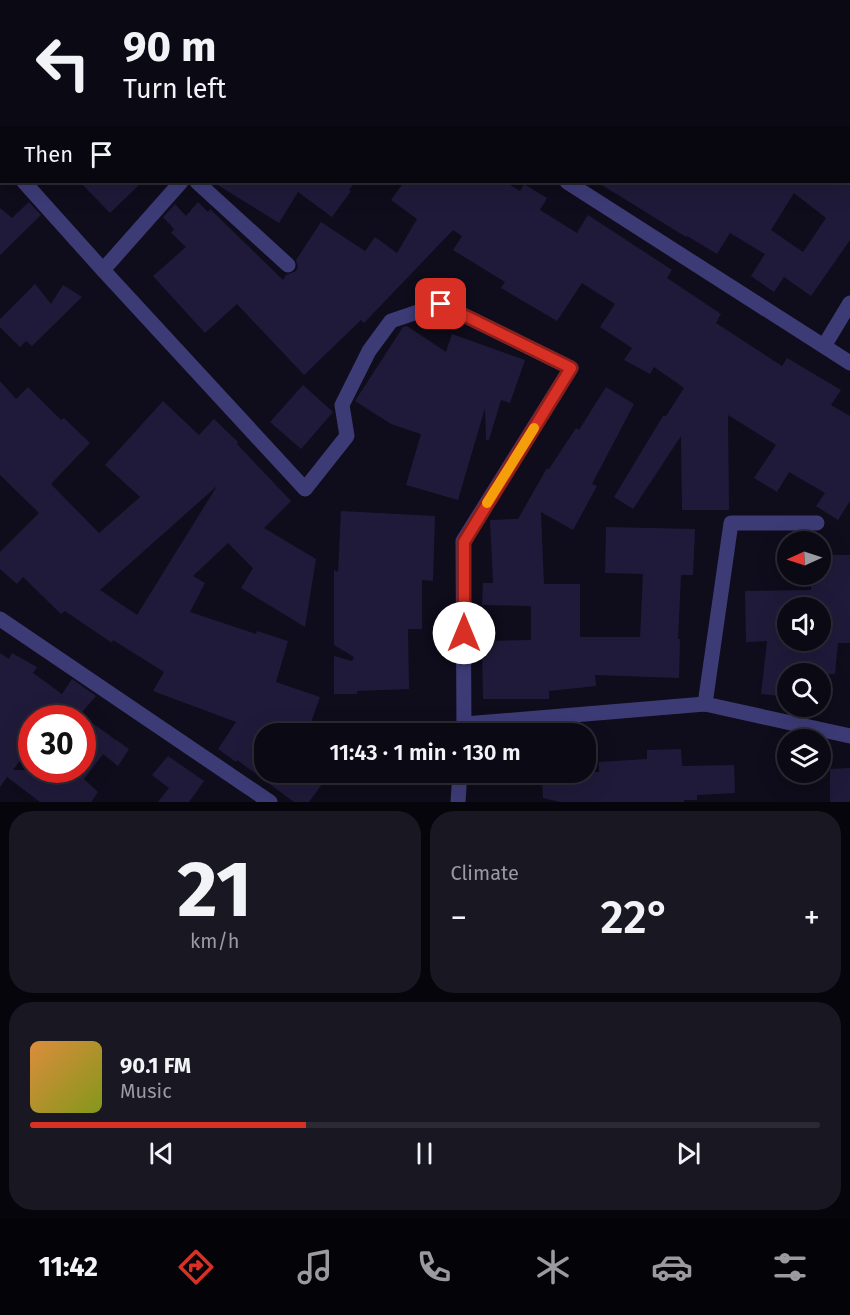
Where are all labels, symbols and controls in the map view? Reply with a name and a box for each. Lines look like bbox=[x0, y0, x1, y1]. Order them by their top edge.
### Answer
text: 90 m bbox=[123, 22, 217, 72]
icon: left bbox=[24, 24, 102, 102]
text: Turn left bbox=[123, 73, 226, 105]
icon: arrive bbox=[85, 138, 118, 171]
text: Then bbox=[24, 141, 73, 168]
pin bbox=[415, 278, 466, 329]
icon: arrive bbox=[424, 287, 457, 320]
north arrow bbox=[777, 531, 831, 585]
map controls bbox=[777, 531, 831, 783]
button: sound bbox=[777, 597, 831, 651]
position arrow bbox=[432, 601, 496, 665]
button: search bbox=[777, 663, 831, 717]
speed limit sign: 30 bbox=[18, 705, 96, 783]
button: layers bbox=[777, 729, 831, 783]
text: 11:43 · 1 min · 130 m bbox=[329, 739, 521, 766]
text: 21 bbox=[177, 843, 252, 937]
text: Climate bbox=[451, 861, 519, 885]
text: 22° bbox=[601, 891, 670, 945]
text: − bbox=[451, 898, 467, 938]
text: + bbox=[804, 898, 820, 938]
text: km/h bbox=[190, 929, 240, 953]
text: 90.1 FM bbox=[120, 1052, 191, 1079]
text: Music bbox=[120, 1079, 172, 1103]
icon: previous bbox=[145, 1137, 178, 1170]
icon: pause bbox=[408, 1137, 441, 1170]
icon: next bbox=[672, 1137, 705, 1170]
icon: directions bbox=[175, 1246, 217, 1288]
icon: music bbox=[294, 1246, 336, 1288]
icon: phone bbox=[413, 1246, 455, 1288]
icon: climate bbox=[532, 1246, 574, 1288]
icon: car bbox=[651, 1246, 693, 1288]
icon: filters bbox=[769, 1246, 811, 1288]
text: 11:42 bbox=[38, 1251, 98, 1283]

